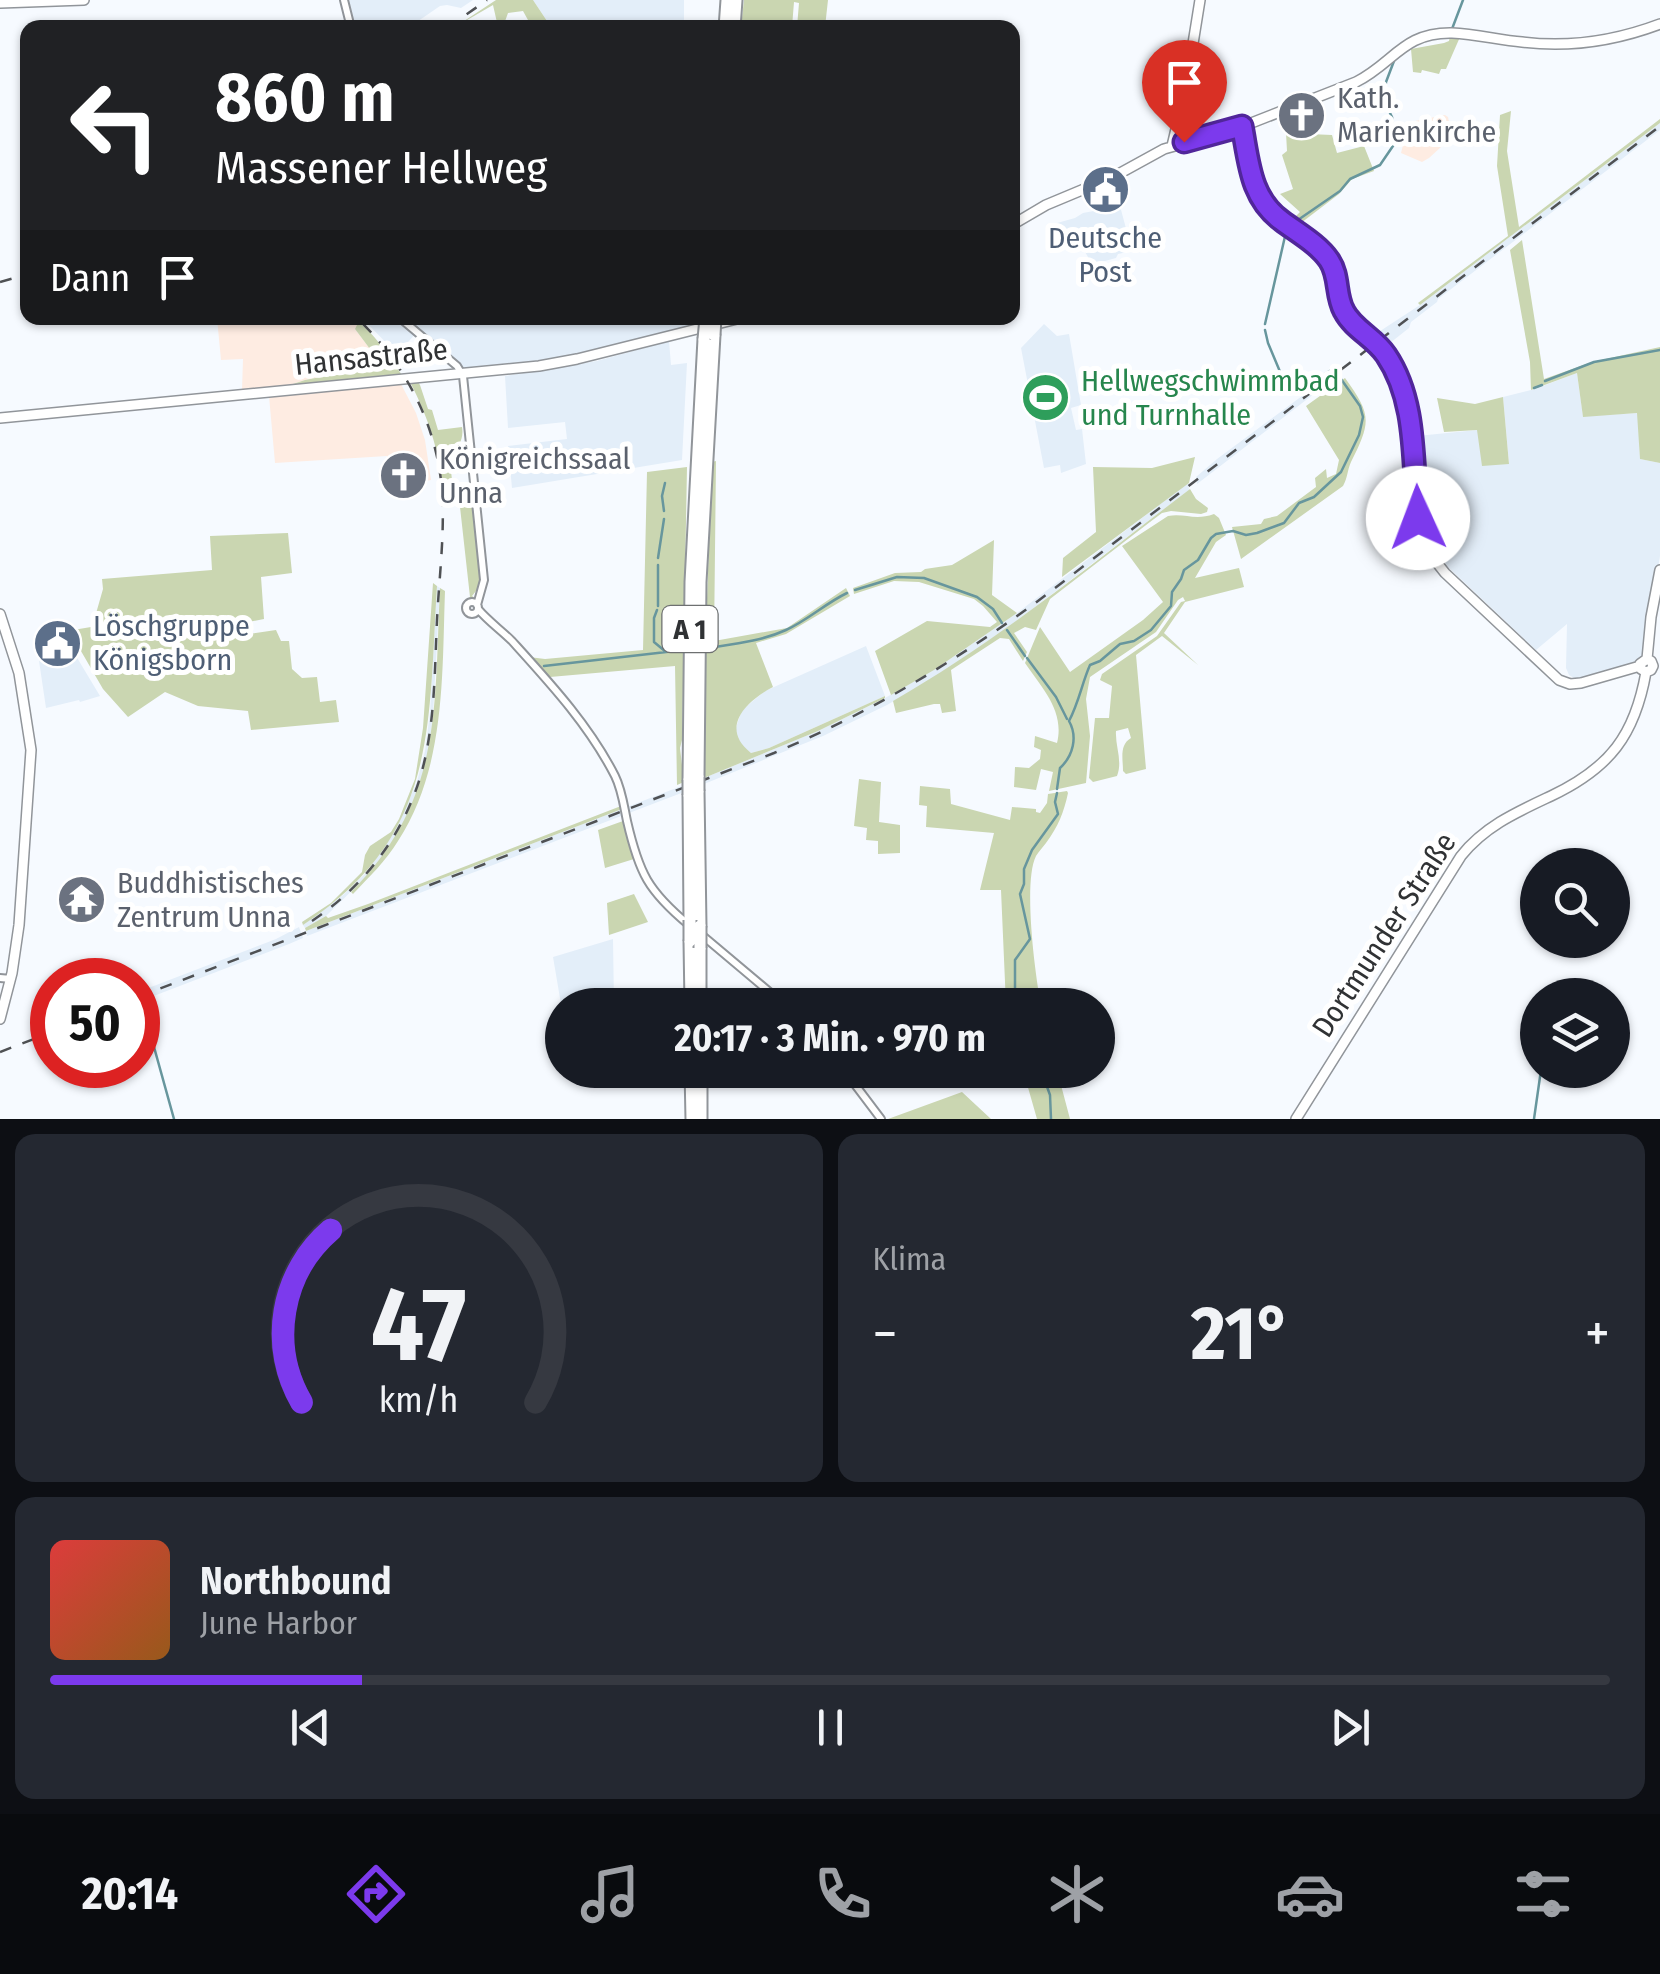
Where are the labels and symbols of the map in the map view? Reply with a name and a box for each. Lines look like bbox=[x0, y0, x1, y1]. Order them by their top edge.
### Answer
pin bbox=[1142, 40, 1227, 143]
place label: Kath. Marienkirche bbox=[1337, 80, 1496, 150]
church icon: Kath. Marienkirche bbox=[1276, 89, 1328, 141]
public building icon: Deutsche Post bbox=[1079, 163, 1131, 215]
place label: Deutsche Post bbox=[1048, 220, 1162, 290]
street label: Hansastraße bbox=[293, 331, 449, 383]
place label: Hellwegschwimmbad und Turnhalle bbox=[1081, 363, 1339, 433]
sports icon: Hellwegschwimmbad und Turnhalle bbox=[1020, 372, 1072, 424]
place label: Königreichssaal Unna bbox=[439, 441, 630, 511]
church icon: Königreichssaal Unna bbox=[378, 450, 430, 502]
position arrow bbox=[1366, 466, 1470, 570]
road number: A 1 bbox=[662, 606, 718, 652]
place label: Löschgruppe Königsborn bbox=[93, 608, 250, 678]
public building icon: Löschgruppe Königsborn bbox=[32, 617, 84, 669]
street label: Dortmunder Straße bbox=[1305, 826, 1463, 1044]
place label: Buddhistisches Zentrum Unna bbox=[117, 865, 304, 935]
temple icon: Buddhistisches Zentrum Unna bbox=[56, 874, 108, 926]
speed limit sign: 50 bbox=[30, 958, 160, 1088]

